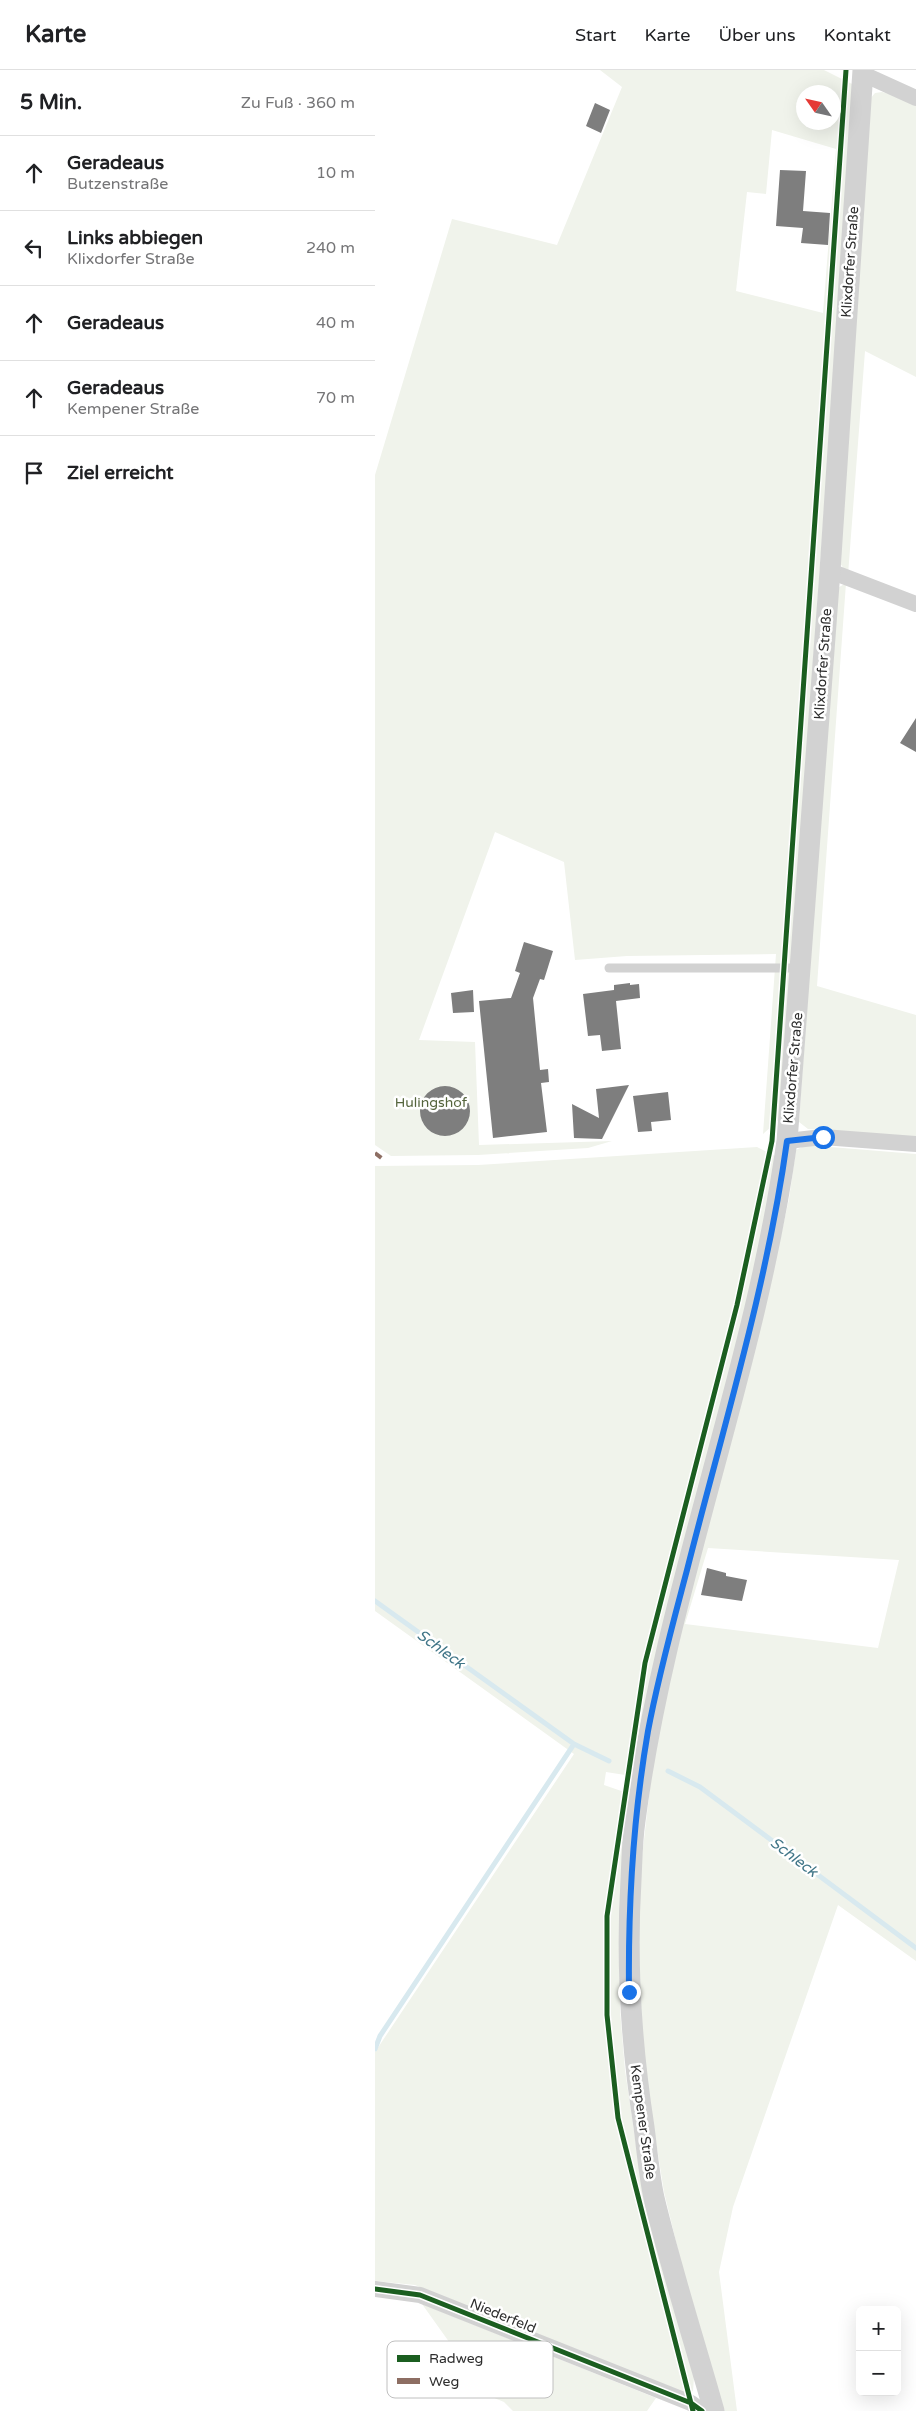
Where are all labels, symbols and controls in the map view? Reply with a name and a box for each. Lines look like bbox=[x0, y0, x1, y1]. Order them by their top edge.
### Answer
text: Karte bbox=[25, 20, 86, 49]
text: Start bbox=[575, 24, 616, 46]
text: Karte bbox=[644, 24, 690, 46]
text: Über uns bbox=[718, 24, 796, 46]
text: Kontakt bbox=[824, 24, 891, 46]
north arrow bbox=[796, 85, 841, 130]
text: 5 Min. bbox=[20, 90, 82, 115]
text: Zu Fuß · 360 m bbox=[241, 93, 355, 113]
text: Geradeaus bbox=[67, 152, 164, 174]
icon: ahead bbox=[20, 159, 48, 187]
text: 10 m bbox=[316, 163, 355, 183]
text: Butzenstraße bbox=[67, 174, 168, 194]
street label: Klixdorfer Straße bbox=[838, 206, 862, 318]
text: Links abbiegen bbox=[67, 227, 203, 249]
icon: left bbox=[20, 234, 48, 262]
text: 240 m bbox=[306, 238, 355, 258]
text: Klixdorfer Straße bbox=[67, 249, 195, 269]
icon: ahead bbox=[20, 309, 48, 337]
text: Geradeaus bbox=[67, 312, 164, 334]
text: 40 m bbox=[316, 313, 355, 333]
text: Geradeaus bbox=[67, 377, 164, 399]
icon: ahead bbox=[20, 384, 48, 412]
text: 70 m bbox=[316, 388, 355, 408]
text: Kempener Straße bbox=[67, 399, 199, 419]
icon: arrive bbox=[20, 459, 48, 487]
text: Ziel erreicht bbox=[67, 462, 174, 484]
street label: Klixdorfer Straße bbox=[811, 608, 835, 720]
street label: Klixdorfer Straße bbox=[780, 1012, 806, 1124]
park label: Hulingshof bbox=[395, 1094, 468, 1111]
route start bbox=[812, 1126, 835, 1149]
water label: Schleck bbox=[414, 1626, 470, 1673]
water label: Schleck bbox=[767, 1833, 823, 1882]
route end bbox=[618, 1981, 641, 2004]
street label: Kempener Straße bbox=[627, 2064, 659, 2181]
street label: Niederfeld bbox=[467, 2295, 539, 2337]
map controls bbox=[856, 2306, 901, 2396]
button: + bbox=[856, 2306, 901, 2351]
legend bbox=[387, 2341, 553, 2398]
text: Radweg bbox=[429, 2350, 483, 2367]
button: − bbox=[856, 2351, 901, 2396]
text: Weg bbox=[429, 2373, 459, 2390]

